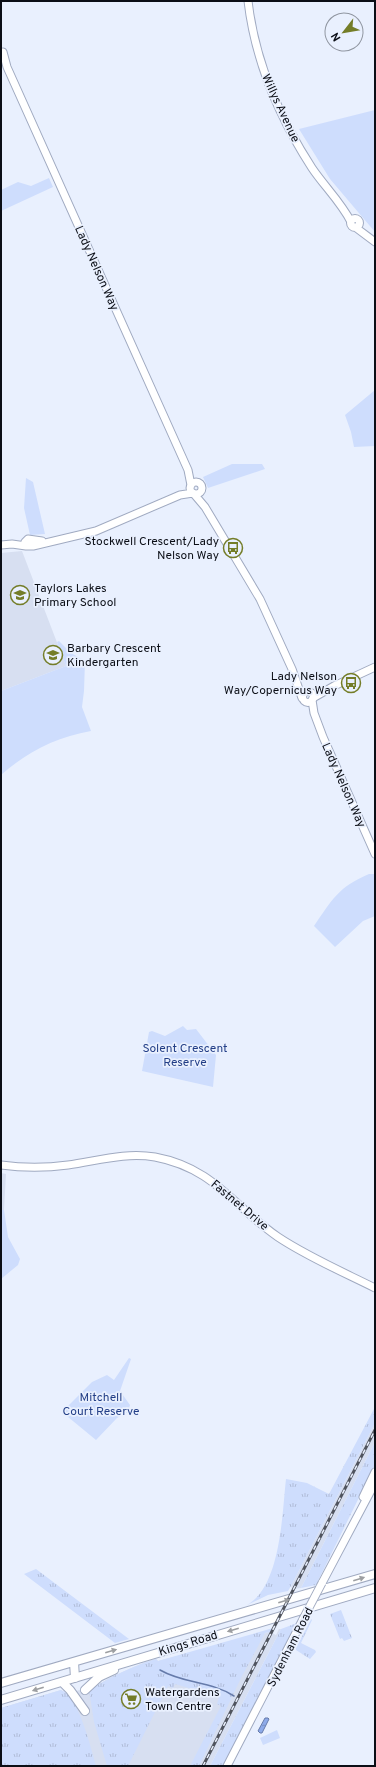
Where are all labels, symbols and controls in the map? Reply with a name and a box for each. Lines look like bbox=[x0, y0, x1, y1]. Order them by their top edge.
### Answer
north arrow bbox=[324, 12, 364, 52]
text: N bbox=[328, 30, 344, 44]
street label: Willys Avenue bbox=[257, 72, 303, 145]
street label: Lady Nelson Way bbox=[70, 224, 122, 313]
place label: Stockwell Crescent/Lady Nelson Way bbox=[85, 534, 219, 564]
bus stop icon: Stockwell Crescent/Lady Nelson Way bbox=[222, 537, 244, 559]
place label: Taylors Lakes Primary School bbox=[34, 581, 117, 611]
school or university icon: Taylors Lakes Primary School bbox=[9, 584, 31, 606]
place label: Barbary Crescent Kindergarten bbox=[67, 641, 161, 671]
school or university icon: Barbary Crescent Kindergarten bbox=[42, 644, 64, 666]
place label: Lady Nelson Way/Copernicus Way bbox=[224, 669, 337, 699]
bus stop icon: Lady Nelson Way/Copernicus Way bbox=[340, 672, 362, 694]
street label: Lady Nelson Way bbox=[317, 741, 369, 830]
park label: Solent Crescent Reserve bbox=[142, 1041, 228, 1071]
street label: Fastnet Drive bbox=[207, 1177, 272, 1235]
park label: Mitchell Court Reserve bbox=[63, 1390, 139, 1420]
one-way arrow bbox=[353, 1576, 365, 1582]
one-way arrow bbox=[278, 1598, 290, 1604]
street label: Sydenham Road bbox=[264, 1605, 318, 1690]
street label: Kings Road bbox=[157, 1627, 220, 1661]
one-way arrow bbox=[227, 1627, 239, 1633]
one-way arrow bbox=[106, 1648, 118, 1654]
place label: Watergardens Town Centre bbox=[145, 1685, 220, 1715]
one-way arrow bbox=[32, 1686, 44, 1692]
supermarket icon: Watergardens Town Centre bbox=[120, 1688, 142, 1710]

